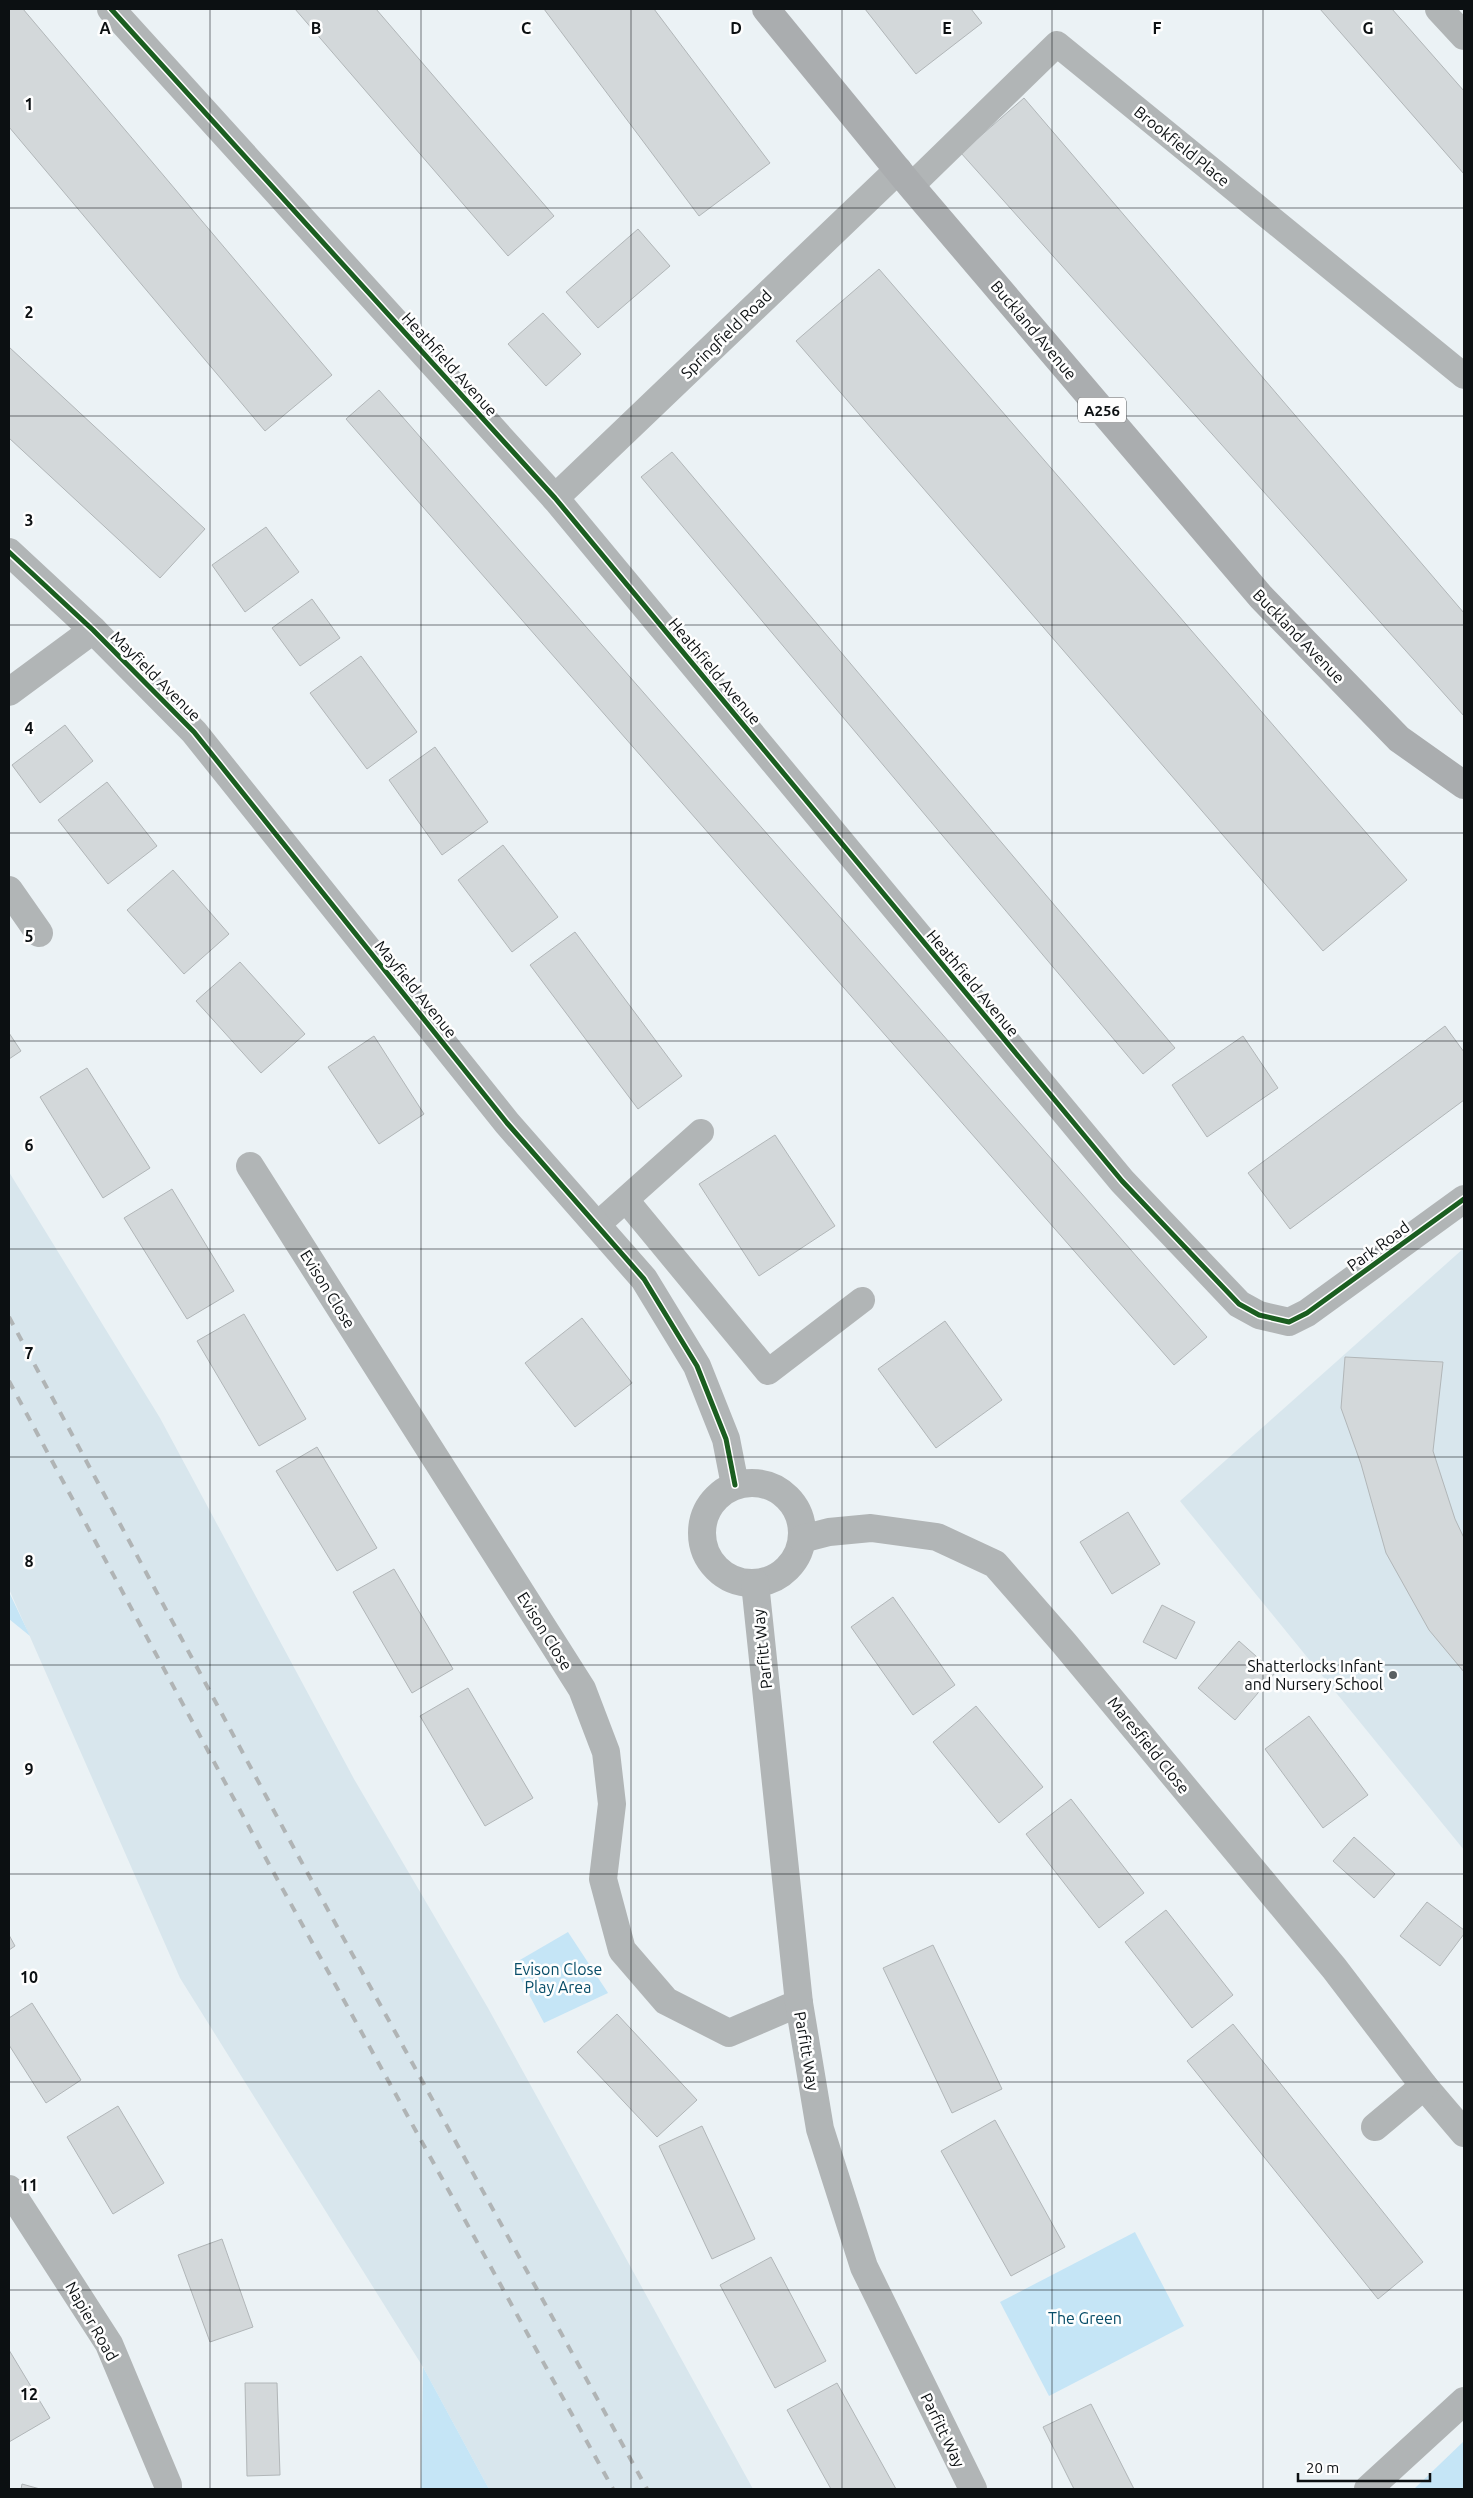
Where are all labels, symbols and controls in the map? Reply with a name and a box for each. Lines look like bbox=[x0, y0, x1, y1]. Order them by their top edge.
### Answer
text: A bbox=[99, 19, 111, 37]
text: B bbox=[311, 19, 321, 37]
text: C bbox=[521, 19, 531, 37]
text: D bbox=[730, 19, 742, 37]
text: E bbox=[942, 19, 952, 37]
text: F bbox=[1153, 19, 1162, 37]
text: G bbox=[1362, 19, 1374, 37]
text: 1 bbox=[24, 95, 34, 113]
street label: Brookfield Place bbox=[1131, 102, 1233, 190]
street label: Buckland Avenue bbox=[987, 277, 1081, 383]
street label: Springfield Road bbox=[677, 286, 775, 382]
text: 2 bbox=[24, 303, 34, 321]
street label: Heathfield Avenue bbox=[399, 308, 501, 420]
road number: A256 bbox=[1078, 398, 1126, 422]
text: 3 bbox=[24, 511, 34, 529]
street label: Buckland Avenue bbox=[1250, 585, 1348, 687]
street label: Heathfield Avenue bbox=[665, 614, 765, 728]
street label: Mayfield Avenue bbox=[107, 627, 205, 725]
text: 4 bbox=[24, 719, 34, 737]
street label: Heathfield Avenue bbox=[923, 926, 1023, 1040]
text: 5 bbox=[24, 927, 34, 945]
street label: Mayfield Avenue bbox=[371, 937, 461, 1041]
text: 6 bbox=[24, 1136, 34, 1154]
street label: Park Road bbox=[1343, 1217, 1413, 1275]
street label: Evison Close bbox=[297, 1247, 359, 1331]
text: 7 bbox=[24, 1344, 34, 1362]
text: 8 bbox=[24, 1552, 34, 1570]
street label: Evison Close bbox=[514, 1589, 576, 1673]
street label: Parfitt Way bbox=[749, 1608, 775, 1690]
place label: Shatterlocks Infant and Nursery School bbox=[1245, 1657, 1384, 1693]
marker: Shatterlocks Infant and Nursery School bbox=[1387, 1669, 1399, 1681]
street label: Maresfield Close bbox=[1105, 1693, 1193, 1797]
text: 9 bbox=[24, 1760, 34, 1778]
park label: Evison Close Play Area bbox=[514, 1960, 602, 1996]
text: 10 bbox=[20, 1968, 38, 1986]
street label: Parfitt Way bbox=[791, 2010, 823, 2092]
text: 11 bbox=[20, 2176, 38, 2194]
street label: Napier Road bbox=[62, 2278, 122, 2364]
park label: The Green bbox=[1048, 2309, 1122, 2327]
text: 12 bbox=[20, 2385, 38, 2403]
street label: Parfitt Way bbox=[917, 2390, 969, 2470]
scale bar bbox=[1298, 2450, 1430, 2482]
text: 20 m bbox=[1306, 2459, 1339, 2476]

